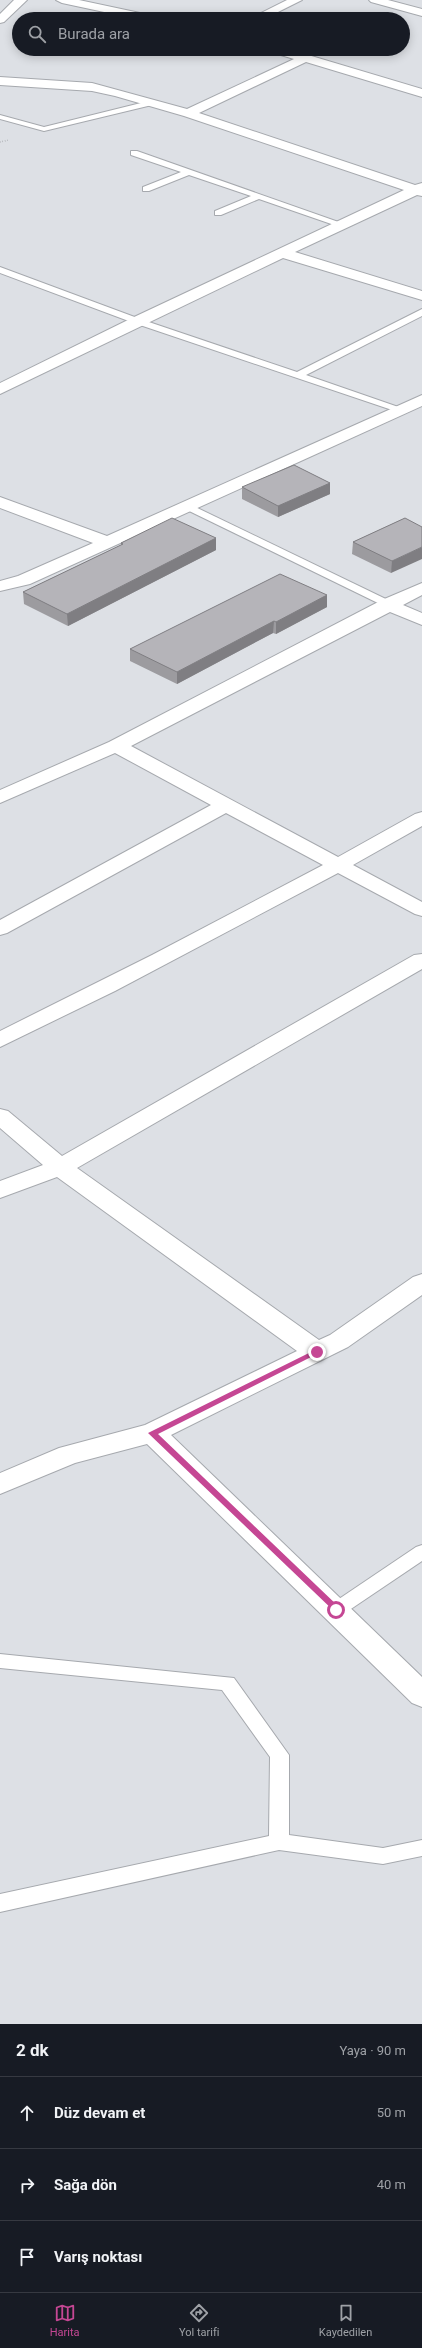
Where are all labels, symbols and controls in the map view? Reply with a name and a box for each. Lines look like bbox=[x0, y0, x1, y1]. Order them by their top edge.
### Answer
search box bbox=[12, 12, 410, 56]
icon: search bbox=[26, 23, 48, 45]
text: Burada ara bbox=[58, 25, 130, 43]
route end bbox=[308, 1343, 326, 1361]
route start bbox=[327, 1601, 345, 1619]
text: 2 dk bbox=[16, 2040, 49, 2060]
text: Yaya · 90 m bbox=[339, 2043, 406, 2058]
icon: ahead bbox=[16, 2102, 38, 2124]
text: Düz devam et bbox=[54, 2104, 145, 2122]
text: 50 m bbox=[377, 2105, 406, 2120]
icon: right bbox=[16, 2174, 38, 2196]
text: Sağa dön bbox=[54, 2176, 117, 2194]
text: 40 m bbox=[377, 2177, 406, 2192]
icon: arrive bbox=[16, 2246, 38, 2268]
text: Varış noktası bbox=[54, 2248, 142, 2266]
tab: Harita bbox=[50, 2302, 80, 2339]
tab: Yol tarifi bbox=[179, 2302, 219, 2339]
tab: Kaydedilen bbox=[319, 2302, 372, 2339]

